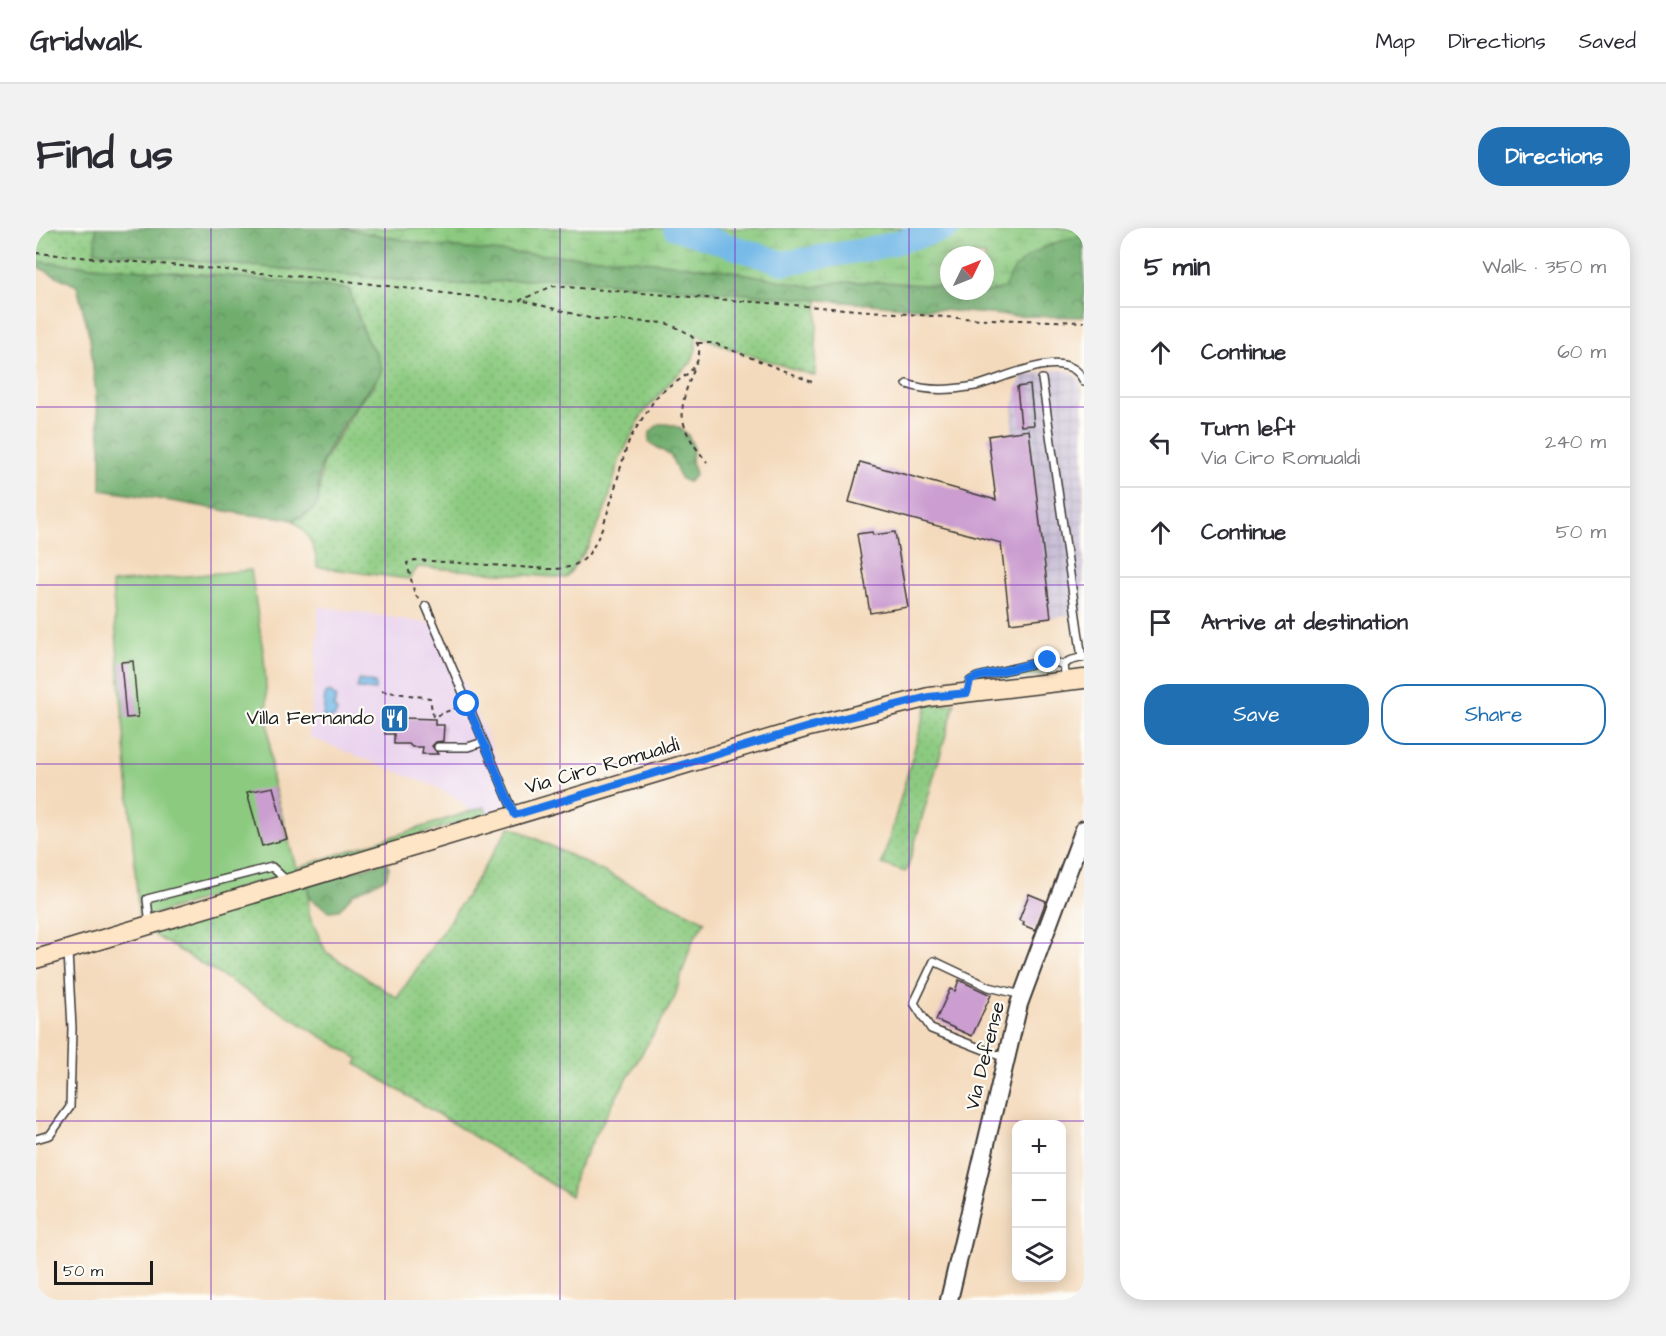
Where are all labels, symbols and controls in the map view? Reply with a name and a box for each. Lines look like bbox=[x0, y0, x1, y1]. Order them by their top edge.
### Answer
text: Gridwalk bbox=[30, 22, 142, 61]
text: Map bbox=[1375, 27, 1415, 56]
text: Directions bbox=[1448, 27, 1546, 56]
text: Saved bbox=[1579, 27, 1636, 56]
text: Find us bbox=[36, 127, 173, 185]
button: Directions bbox=[1478, 127, 1630, 186]
north arrow bbox=[940, 246, 994, 300]
text: 5 min bbox=[1144, 249, 1210, 285]
text: Walk · 350 m bbox=[1482, 253, 1606, 281]
icon: ahead bbox=[1144, 336, 1177, 369]
text: Continue bbox=[1201, 337, 1286, 368]
text: 60 m bbox=[1557, 338, 1606, 366]
text: Turn left bbox=[1201, 413, 1295, 444]
icon: left bbox=[1144, 426, 1177, 459]
text: 240 m bbox=[1545, 428, 1606, 456]
text: Via Ciro Romualdi bbox=[1201, 444, 1360, 472]
icon: ahead bbox=[1144, 516, 1177, 549]
text: Continue bbox=[1201, 517, 1286, 548]
text: 50 m bbox=[1556, 518, 1606, 546]
icon: arrive bbox=[1144, 606, 1177, 639]
text: Arrive at destination bbox=[1201, 607, 1408, 638]
route end bbox=[1034, 646, 1060, 672]
button: Save bbox=[1144, 684, 1369, 745]
button: Share bbox=[1381, 684, 1606, 745]
route start bbox=[453, 690, 479, 716]
restaurant icon: Villa Fernando bbox=[379, 702, 411, 734]
place label: Villa Fernando bbox=[247, 704, 374, 732]
street label: Via Ciro Romualdi bbox=[522, 731, 682, 801]
street label: Via Defense bbox=[958, 999, 1012, 1113]
map controls bbox=[1012, 1120, 1066, 1282]
button: + bbox=[1012, 1120, 1066, 1174]
button: − bbox=[1012, 1174, 1066, 1228]
button: layers bbox=[1012, 1228, 1066, 1282]
scale bar bbox=[54, 1258, 153, 1286]
text: 50 m bbox=[63, 1260, 103, 1282]

